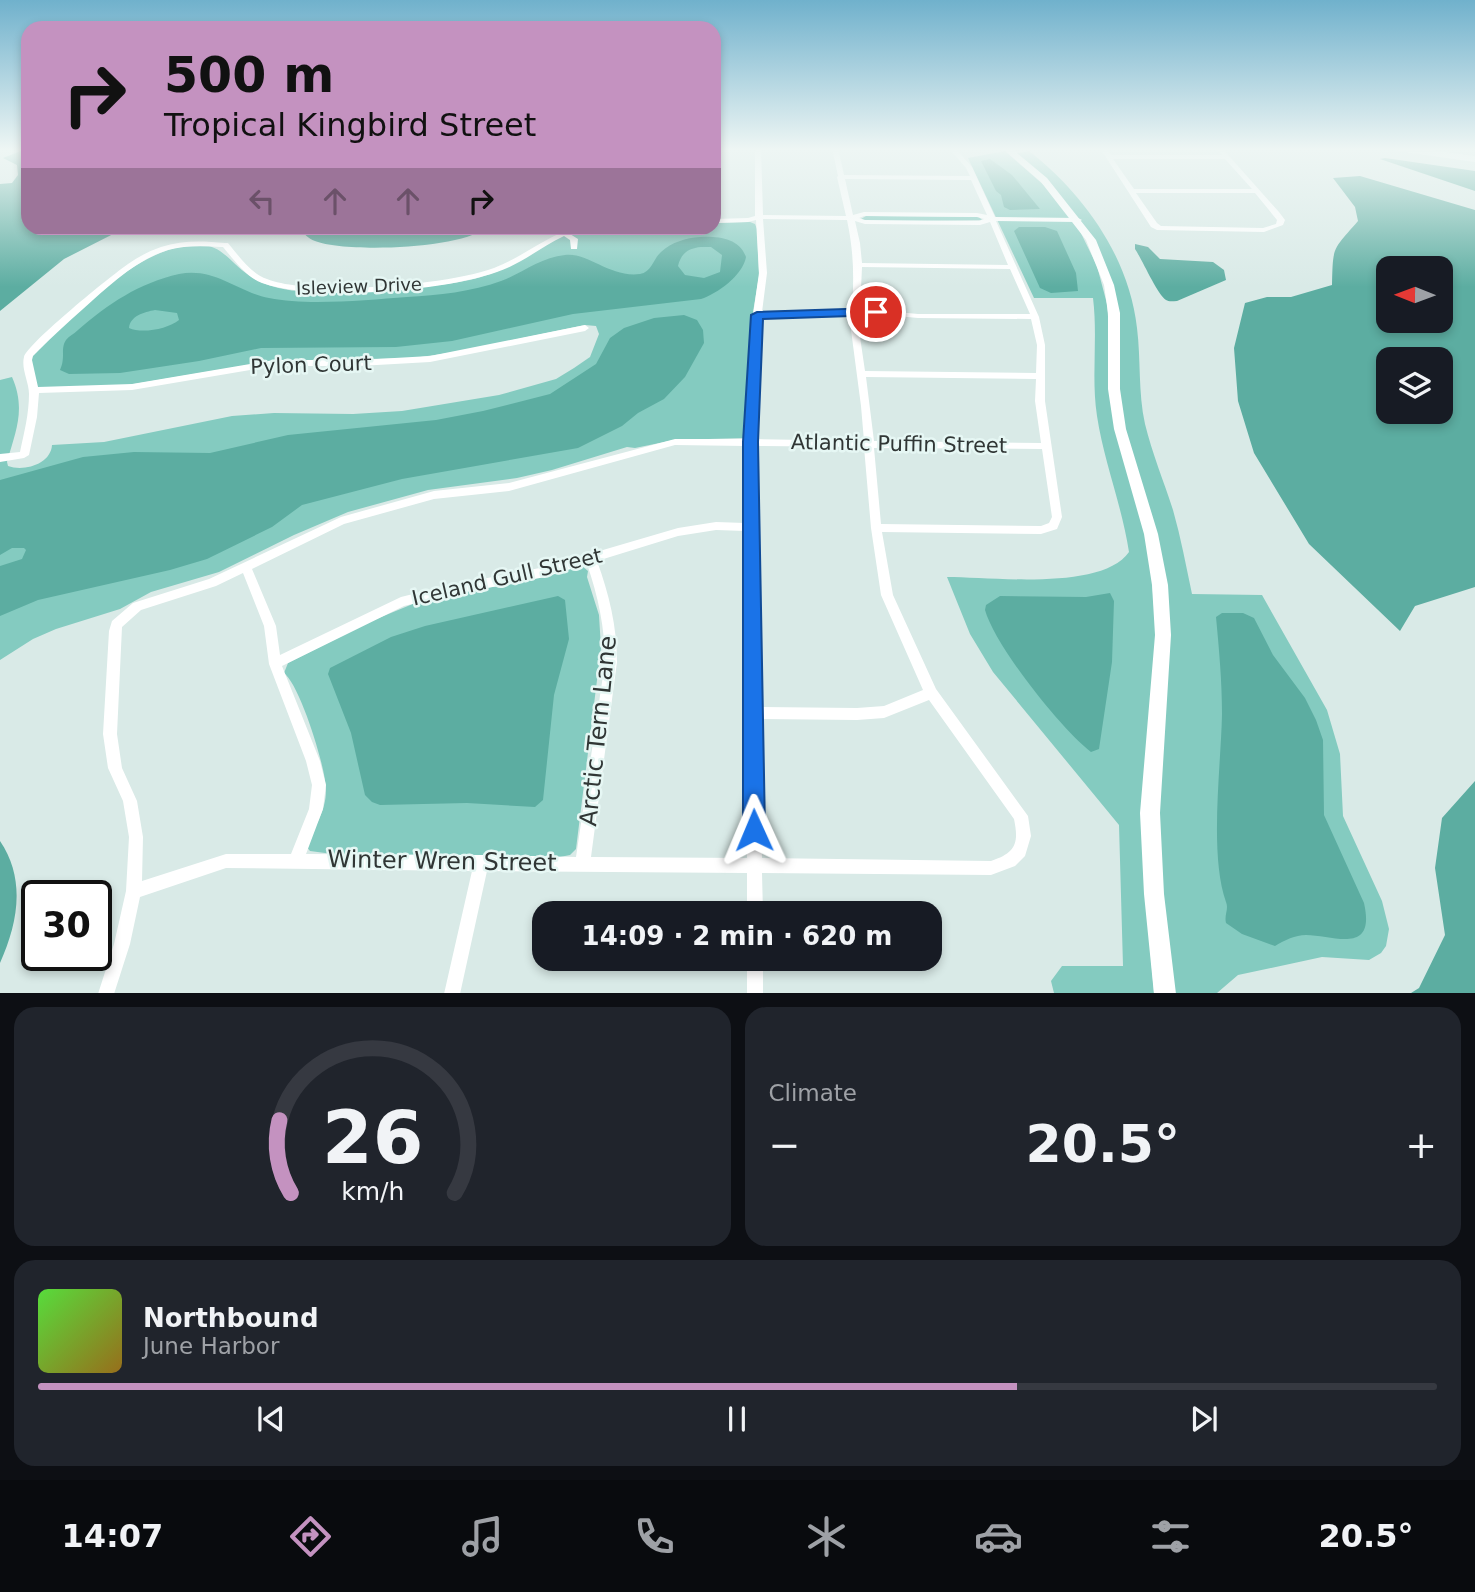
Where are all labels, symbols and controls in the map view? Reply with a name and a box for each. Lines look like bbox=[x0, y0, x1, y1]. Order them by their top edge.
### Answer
text: 500 m bbox=[164, 47, 334, 104]
icon: right bbox=[49, 49, 140, 140]
text: Tropical Kingbird Street bbox=[164, 106, 536, 144]
icon: left bbox=[243, 182, 281, 220]
icon: ahead bbox=[316, 182, 354, 220]
icon: ahead bbox=[389, 182, 427, 220]
icon: right bbox=[462, 182, 500, 220]
north arrow bbox=[1376, 256, 1452, 332]
map controls bbox=[1376, 256, 1453, 424]
street label: Isleview Drive bbox=[296, 273, 422, 299]
pin bbox=[846, 282, 906, 342]
icon: arrive bbox=[857, 293, 895, 331]
button: layers bbox=[1376, 347, 1453, 424]
street label: Pylon Court bbox=[250, 351, 372, 379]
street label: Atlantic Puffin Street bbox=[791, 430, 1007, 458]
street label: Iceland Gull Street bbox=[410, 543, 604, 611]
street label: Arctic Tern Lane bbox=[574, 634, 622, 828]
position arrow bbox=[717, 793, 791, 867]
street label: Winter Wren Street bbox=[327, 845, 557, 877]
speed limit sign: 30 bbox=[21, 880, 112, 971]
text: 14:09 · 2 min · 620 m bbox=[582, 921, 892, 951]
text: Climate bbox=[769, 1080, 857, 1106]
text: 26 bbox=[322, 1095, 423, 1180]
text: 20.5° bbox=[1026, 1114, 1180, 1174]
text: − bbox=[769, 1123, 800, 1167]
text: + bbox=[1405, 1123, 1437, 1167]
text: km/h bbox=[341, 1176, 404, 1205]
text: Northbound bbox=[143, 1303, 319, 1333]
text: June Harbor bbox=[143, 1333, 279, 1359]
icon: previous bbox=[252, 1400, 290, 1438]
icon: pause bbox=[718, 1400, 756, 1438]
icon: next bbox=[1185, 1400, 1223, 1438]
icon: directions bbox=[286, 1512, 335, 1561]
icon: music bbox=[458, 1512, 507, 1561]
icon: phone bbox=[630, 1512, 679, 1561]
icon: climate bbox=[802, 1512, 851, 1561]
icon: car bbox=[974, 1512, 1023, 1561]
icon: filters bbox=[1146, 1512, 1195, 1561]
text: 14:07 bbox=[62, 1517, 163, 1555]
text: 20.5° bbox=[1318, 1517, 1413, 1555]

